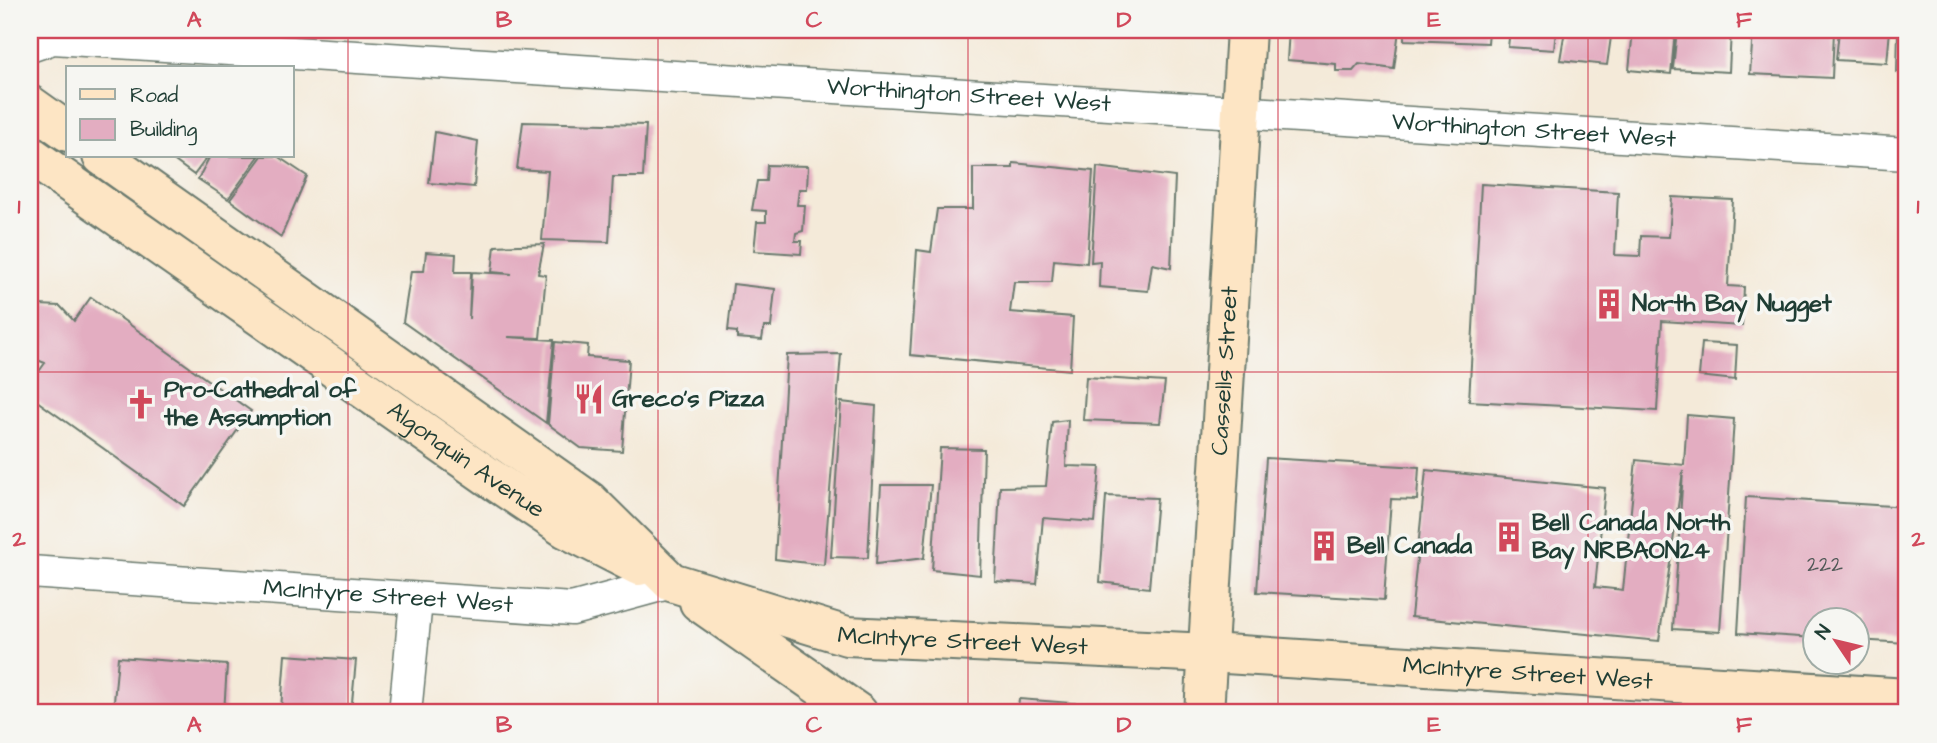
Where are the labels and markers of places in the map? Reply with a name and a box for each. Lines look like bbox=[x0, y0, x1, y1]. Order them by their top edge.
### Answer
building icon: North Bay Nugget bbox=[1592, 287, 1626, 321]
place label: North Bay Nugget bbox=[1632, 287, 1832, 323]
place label: Pro-Cathedral of the Assumption bbox=[163, 373, 357, 435]
restaurant icon: Greco’s Pizza bbox=[572, 382, 606, 416]
place label: Greco’s Pizza bbox=[612, 382, 765, 416]
church icon: Pro-Cathedral of the Assumption bbox=[124, 387, 158, 421]
place label: Bell Canada North Bay NRBAON24 bbox=[1532, 506, 1731, 570]
building icon: Bell Canada North Bay NRBAON24 bbox=[1492, 520, 1526, 554]
building icon: Bell Canada bbox=[1307, 529, 1341, 563]
place label: Bell Canada bbox=[1347, 529, 1473, 563]

